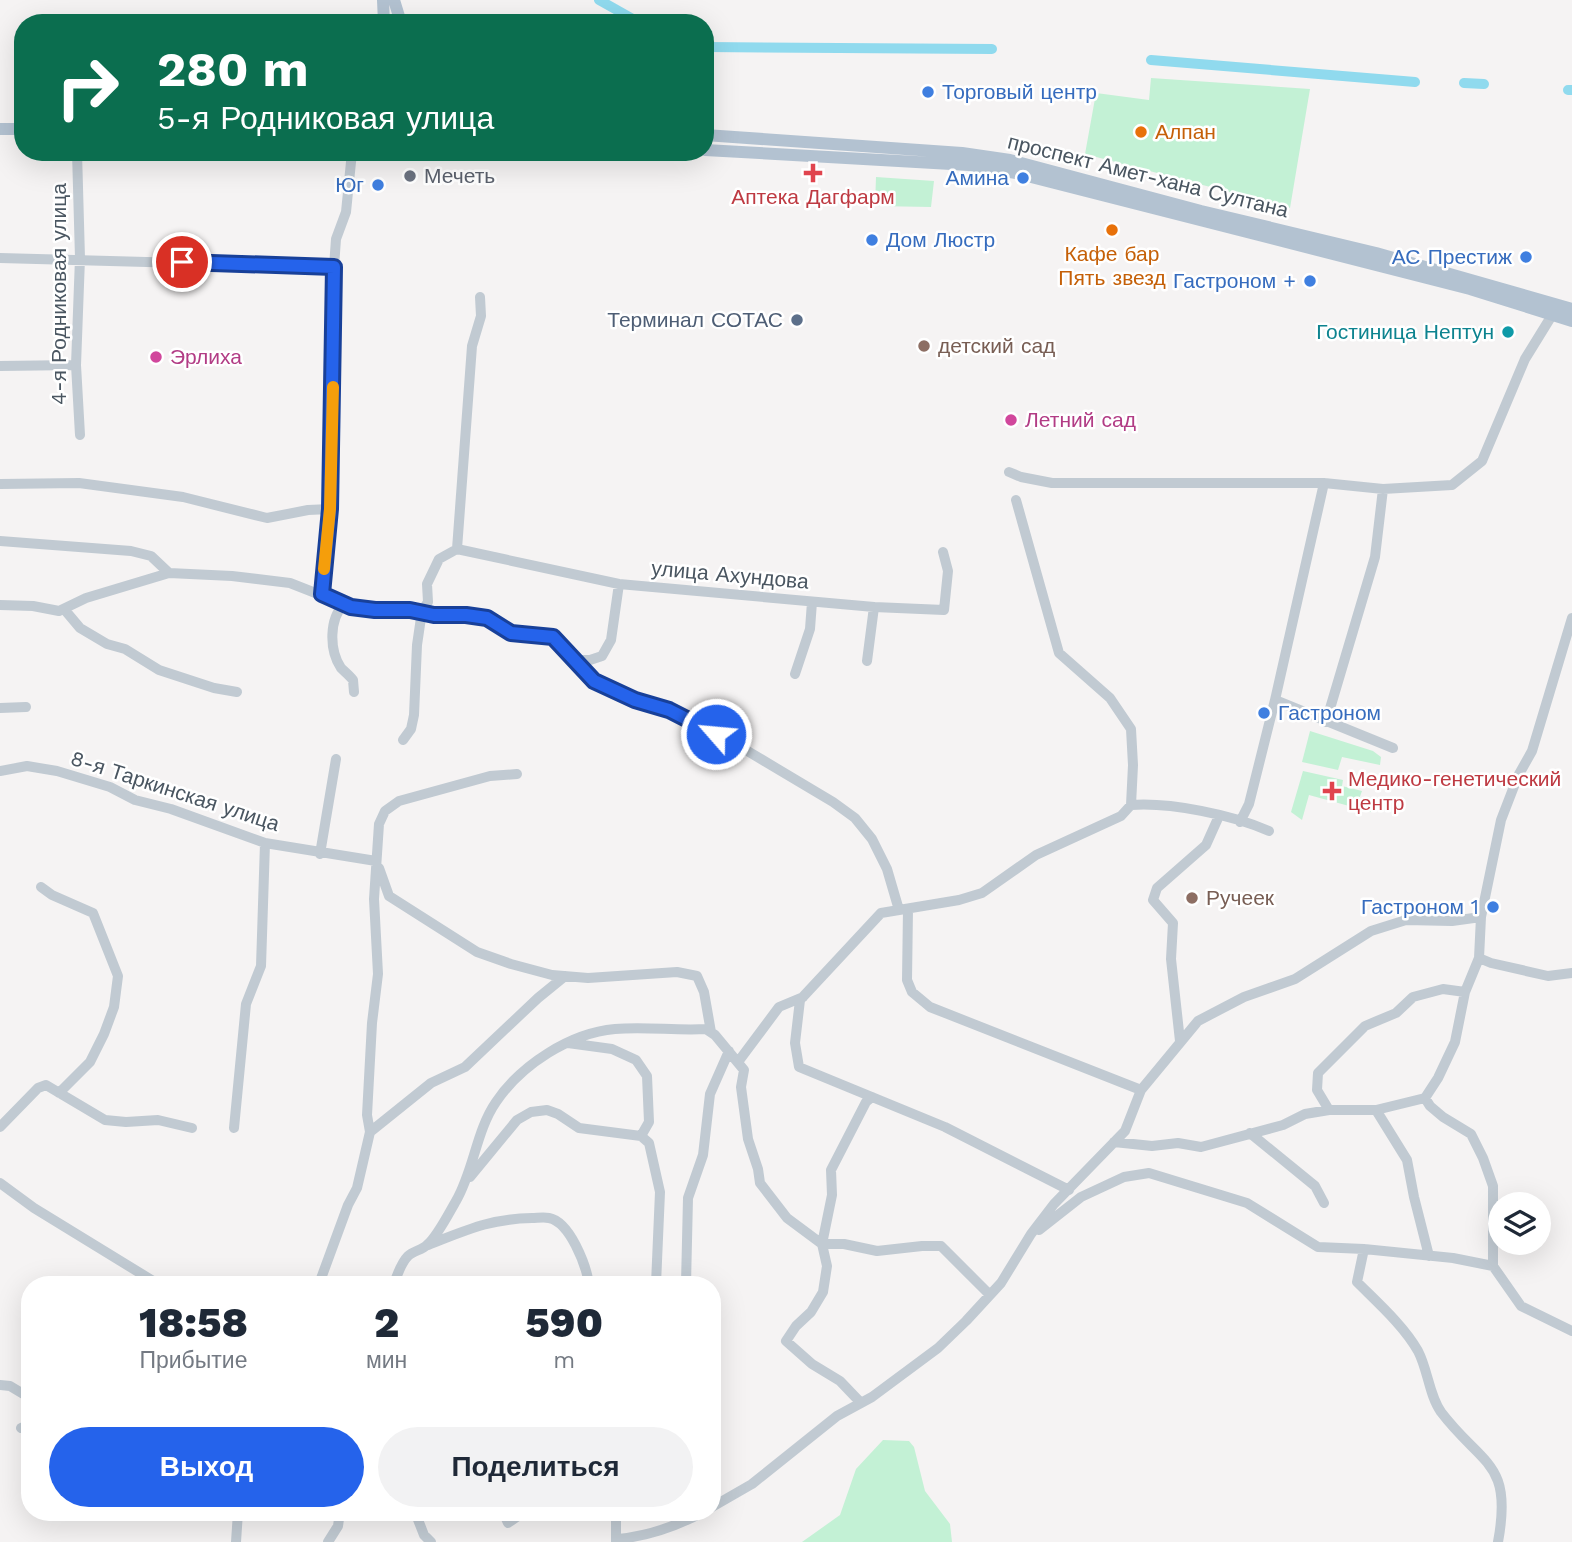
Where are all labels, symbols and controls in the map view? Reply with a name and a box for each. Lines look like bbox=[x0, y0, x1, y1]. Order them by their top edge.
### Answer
text: 280 m bbox=[157, 40, 309, 98]
icon: right bbox=[42, 42, 133, 133]
place label: Торговый центр bbox=[942, 79, 1097, 104]
marker: Торговый центр bbox=[920, 84, 936, 100]
text: 5-я Родниковая улица bbox=[157, 99, 494, 137]
place label: Алпан bbox=[1155, 119, 1216, 144]
marker: Алпан bbox=[1133, 124, 1149, 140]
street label: проспект Амет-хана Султана bbox=[1005, 128, 1291, 223]
place label: Мечеть bbox=[424, 163, 495, 188]
marker: Аптека Дагфарм bbox=[805, 165, 821, 181]
place label: Амина bbox=[946, 165, 1009, 190]
marker: Мечеть bbox=[402, 168, 418, 184]
marker: Амина bbox=[1015, 170, 1031, 186]
place label: Юг bbox=[335, 172, 364, 197]
marker: Юг bbox=[370, 177, 386, 193]
street label: 4-я Родниковая улица bbox=[46, 183, 71, 405]
place label: Аптека Дагфарм bbox=[731, 184, 895, 209]
marker: Кафе бар Пять звезд bbox=[1104, 222, 1120, 238]
place label: Дом Люстр bbox=[886, 227, 995, 252]
pin bbox=[152, 232, 212, 292]
marker: Дом Люстр bbox=[864, 232, 880, 248]
place label: Кафе бар Пять звезд bbox=[1058, 241, 1166, 290]
icon: arrive bbox=[163, 243, 201, 281]
place label: АС Престиж bbox=[1392, 244, 1512, 269]
marker: АС Престиж bbox=[1518, 249, 1534, 265]
place label: Гастроном + bbox=[1173, 268, 1296, 293]
marker: Гастроном + bbox=[1302, 273, 1318, 289]
place label: Терминал СОТАС bbox=[607, 307, 783, 332]
marker: Терминал СОТАС bbox=[789, 312, 805, 328]
place label: Гостиница Нептун bbox=[1316, 319, 1494, 344]
marker: Гостиница Нептун bbox=[1500, 324, 1516, 340]
place label: детский сад bbox=[938, 333, 1055, 358]
marker: детский сад bbox=[916, 338, 932, 354]
place label: Эрлиха bbox=[170, 344, 242, 369]
marker: Эрлиха bbox=[148, 349, 164, 365]
place label: Летний сад bbox=[1025, 407, 1136, 432]
marker: Летний сад bbox=[1003, 412, 1019, 428]
street label: улица Ахундова bbox=[650, 555, 810, 594]
position arrow bbox=[679, 697, 753, 771]
place label: Гастроном bbox=[1278, 700, 1381, 725]
marker: Гастроном bbox=[1256, 705, 1272, 721]
street label: 8-я Таркинская улица bbox=[68, 745, 283, 836]
place label: Медико-генетический центр bbox=[1348, 766, 1561, 815]
marker: Медико-генетический центр bbox=[1322, 781, 1342, 801]
place label: Ручеек bbox=[1206, 885, 1275, 910]
marker: Ручеек bbox=[1184, 890, 1200, 906]
place label: Гастроном 1 bbox=[1361, 894, 1479, 919]
marker: Гастроном 1 bbox=[1485, 899, 1501, 915]
map controls bbox=[1488, 1192, 1551, 1255]
button: layers bbox=[1488, 1192, 1551, 1255]
text: 18:58 bbox=[139, 1298, 248, 1347]
text: 2 bbox=[374, 1298, 399, 1347]
text: 590 bbox=[525, 1298, 603, 1347]
text: Прибытие bbox=[139, 1347, 248, 1374]
text: мин bbox=[366, 1347, 407, 1374]
text: m bbox=[553, 1347, 575, 1374]
button: Выход bbox=[49, 1427, 364, 1507]
button: Поделиться bbox=[378, 1427, 693, 1507]

